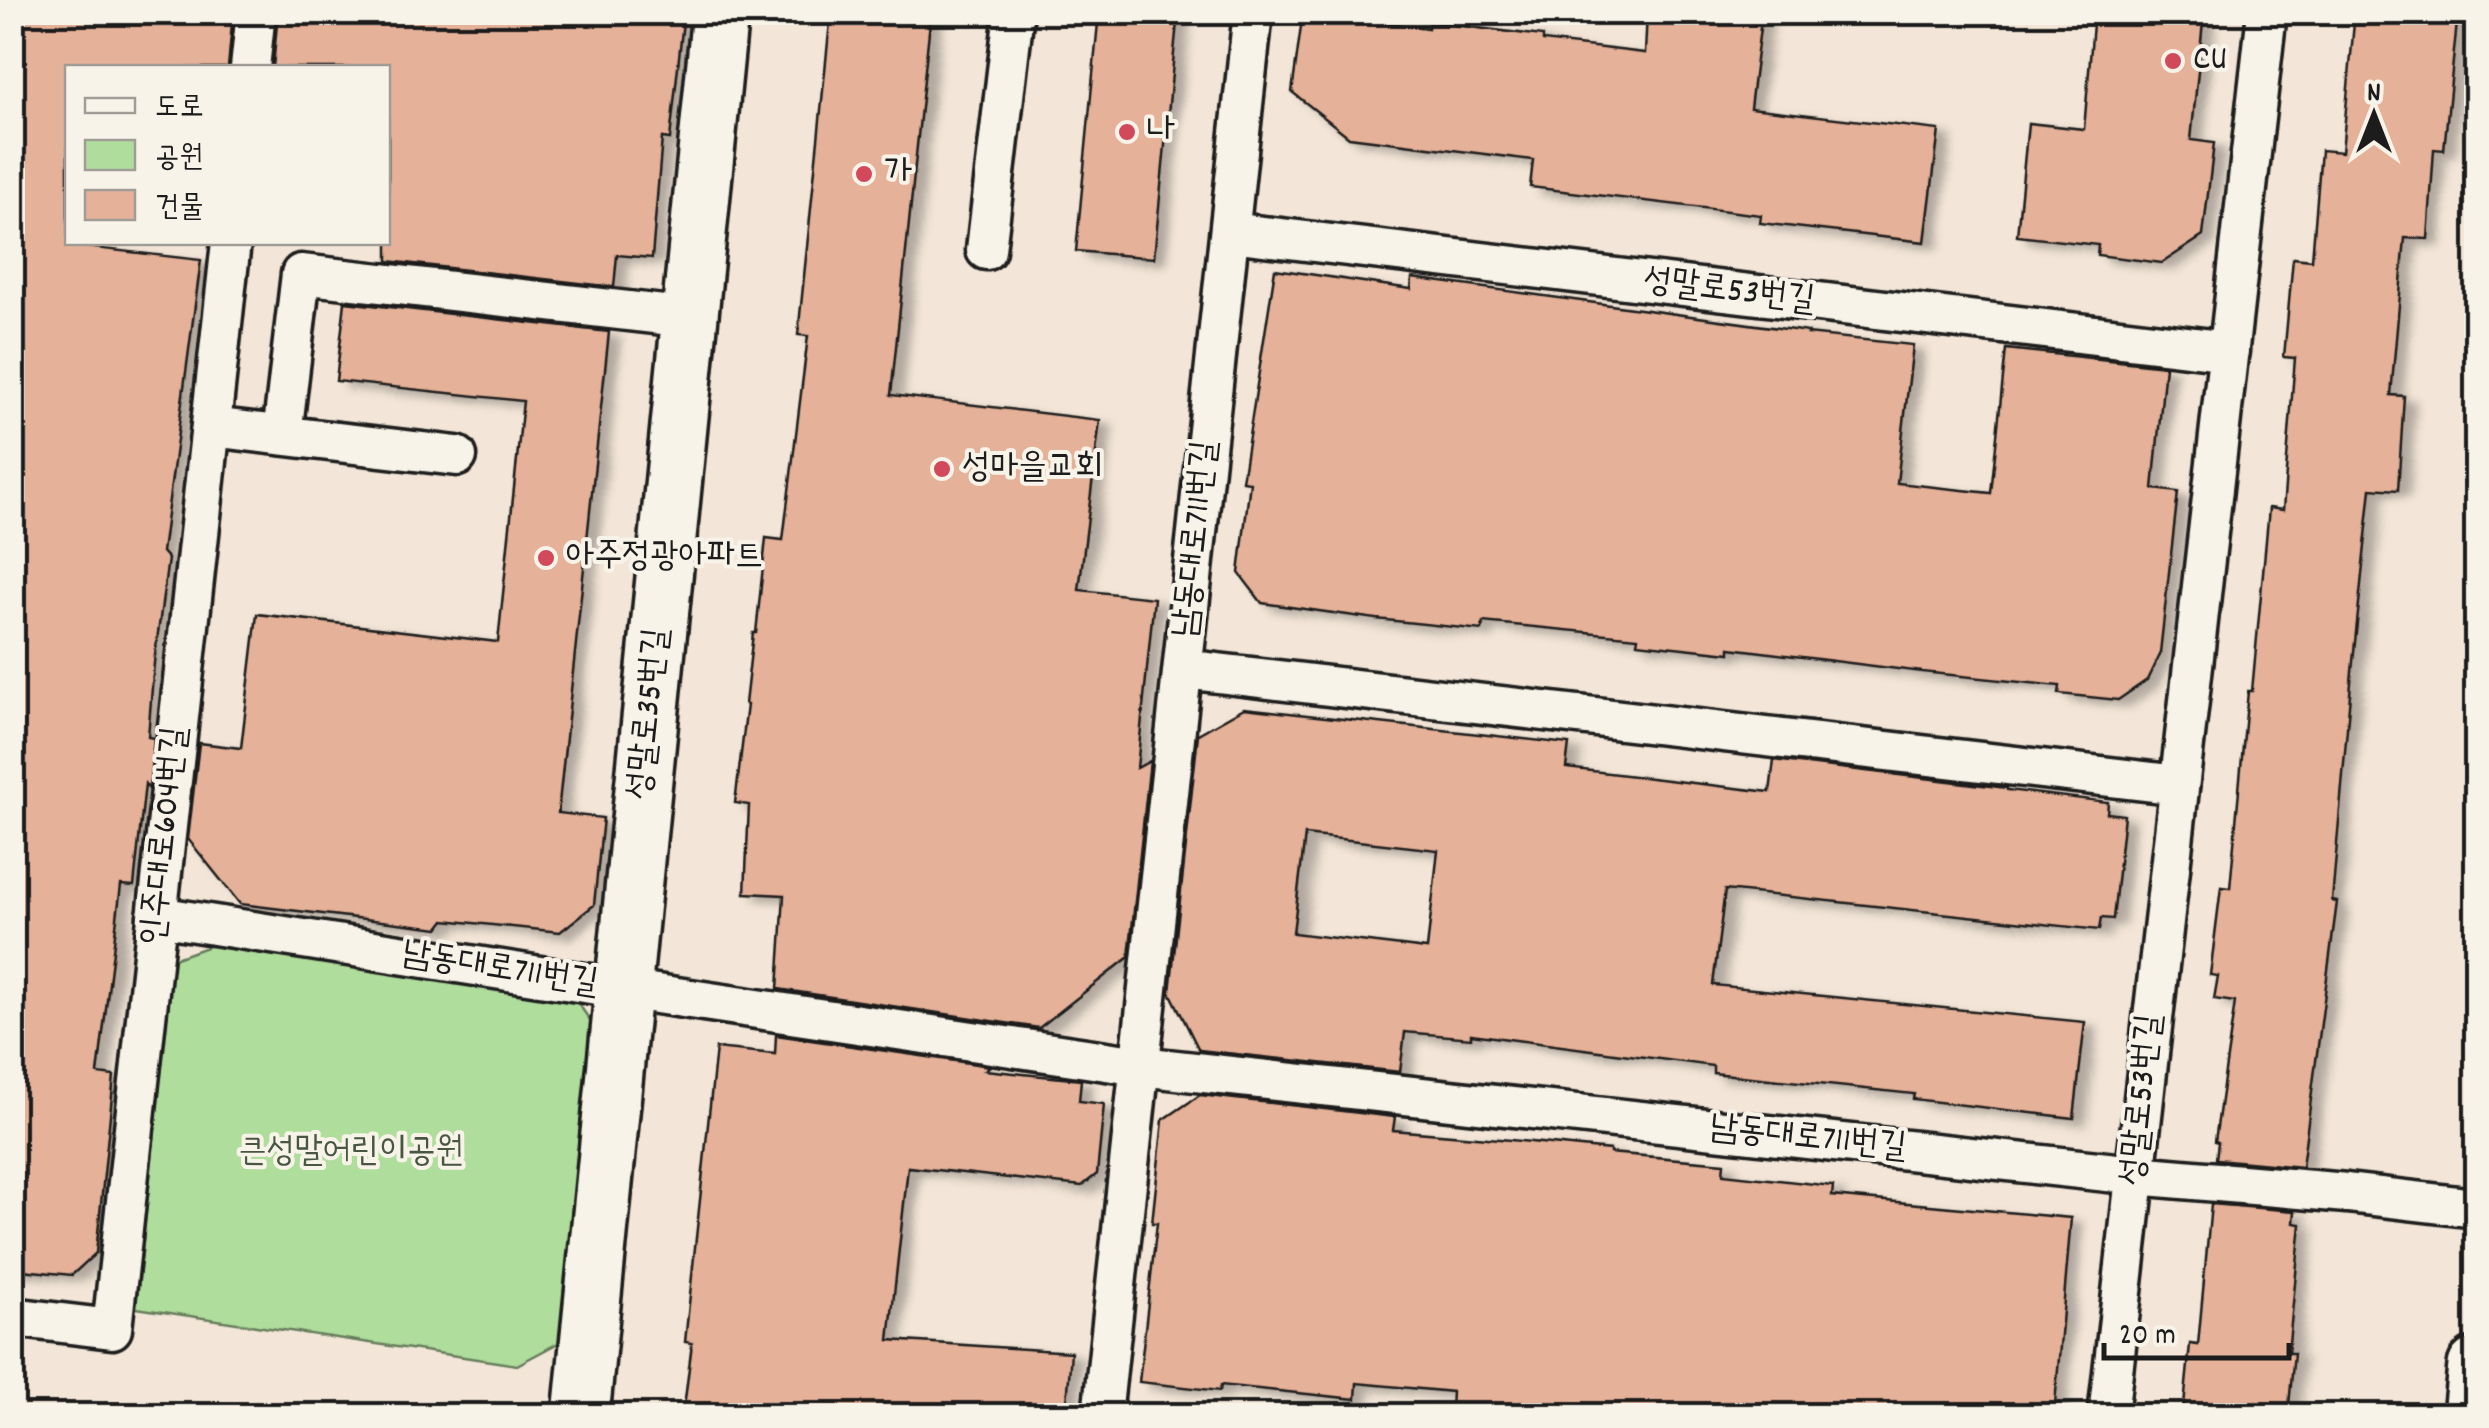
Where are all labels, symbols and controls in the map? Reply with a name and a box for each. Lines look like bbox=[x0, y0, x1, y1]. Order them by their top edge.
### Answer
place label: CU bbox=[2193, 36, 2227, 86]
marker: CU bbox=[2162, 50, 2184, 72]
legend bbox=[65, 65, 390, 245]
north arrow bbox=[2324, 65, 2424, 165]
text: N bbox=[2367, 75, 2381, 115]
text: 도로 bbox=[155, 88, 203, 131]
place label: 나 bbox=[1147, 107, 1175, 157]
marker: 나 bbox=[1116, 121, 1138, 143]
text: 공원 bbox=[155, 138, 203, 181]
place label: 가 bbox=[884, 149, 912, 199]
marker: 가 bbox=[853, 163, 875, 185]
text: 건물 bbox=[155, 188, 203, 231]
street label: 성말로53번길 bbox=[1640, 257, 1818, 327]
street label: 남동대로711번길 bbox=[1162, 438, 1232, 640]
place label: 성마을교회 bbox=[962, 444, 1103, 494]
marker: 성마을교회 bbox=[931, 458, 953, 480]
place label: 아주정광아파트 bbox=[566, 533, 763, 583]
marker: 아주정광아파트 bbox=[535, 547, 557, 569]
street label: 성말로35번길 bbox=[616, 626, 684, 802]
street label: 인주대로604번길 bbox=[130, 724, 202, 948]
street label: 남동대로711번길 bbox=[398, 930, 602, 1010]
street label: 성말로53번길 bbox=[2109, 1012, 2177, 1188]
street label: 남동대로711번길 bbox=[1707, 1104, 1909, 1174]
park label: 큰성말어린이공원 bbox=[238, 1128, 464, 1178]
scale bar bbox=[2104, 1298, 2289, 1360]
text: 20 m bbox=[2119, 1316, 2176, 1359]

